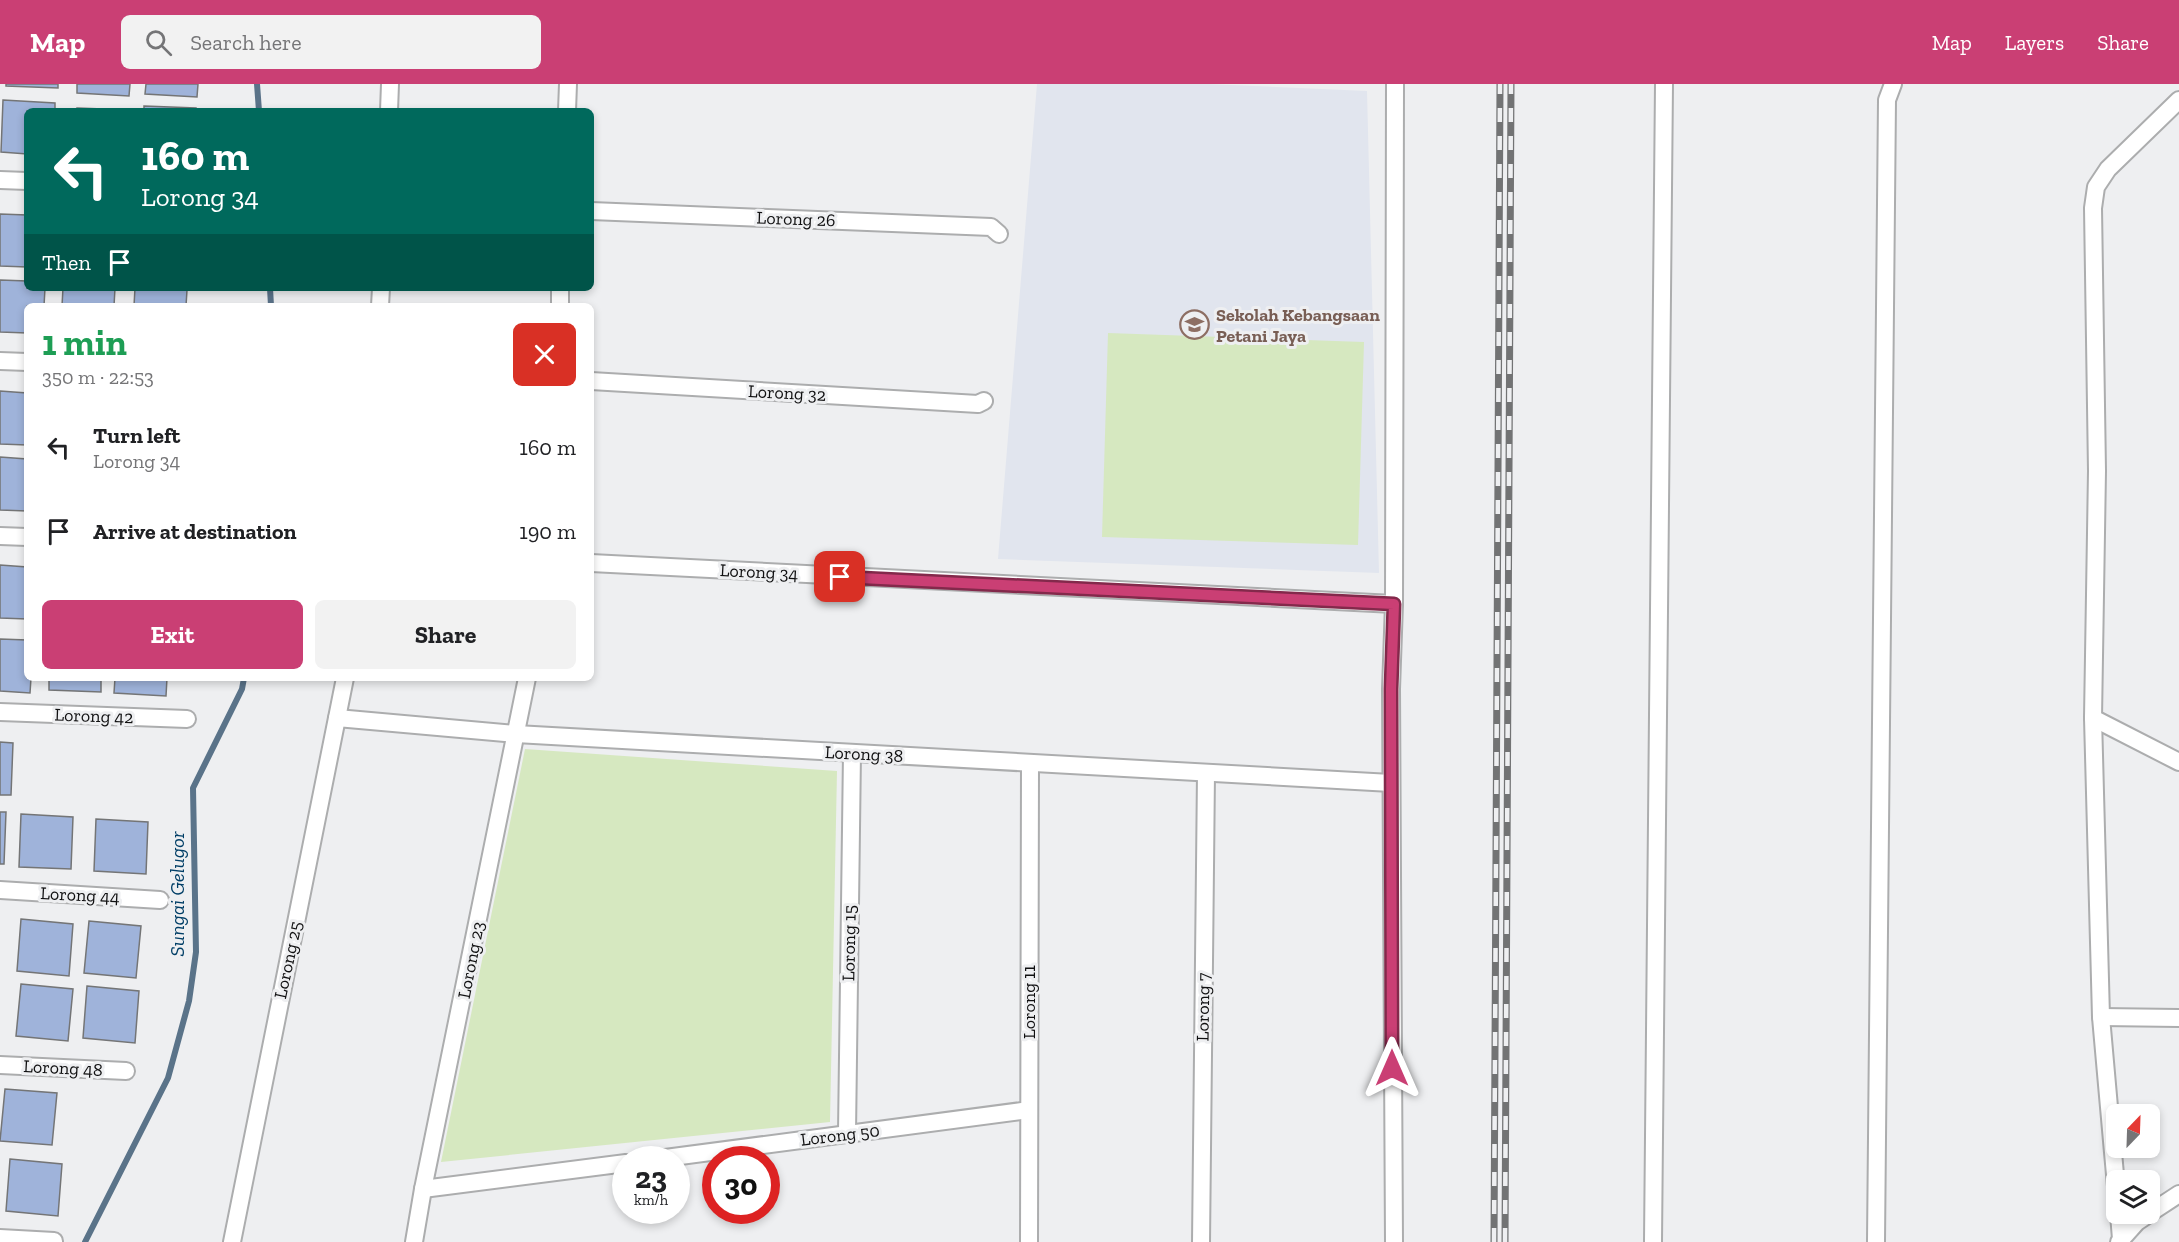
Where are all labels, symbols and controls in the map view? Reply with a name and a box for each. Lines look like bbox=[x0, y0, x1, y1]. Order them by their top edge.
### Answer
search box bbox=[121, 15, 541, 69]
text: Map bbox=[30, 26, 85, 59]
icon: search bbox=[142, 26, 175, 59]
text: Search here bbox=[190, 29, 302, 56]
text: Map bbox=[1932, 30, 1972, 55]
text: Layers bbox=[2005, 30, 2064, 55]
text: Share bbox=[2097, 30, 2149, 55]
text: 160 m bbox=[141, 130, 249, 181]
icon: left bbox=[42, 132, 120, 210]
text: Lorong 34 bbox=[141, 181, 259, 213]
street label: Lorong 26 bbox=[756, 207, 836, 231]
icon: arrive bbox=[103, 246, 136, 279]
text: Then bbox=[42, 249, 91, 276]
place label: Sekolah Kebangsaan Petani Jaya bbox=[1216, 304, 1380, 347]
school or university icon: Sekolah Kebangsaan Petani Jaya bbox=[1179, 309, 1211, 341]
text: 1 min bbox=[42, 321, 127, 364]
button: close bbox=[513, 323, 576, 386]
text: 350 m · 22:53 bbox=[42, 365, 154, 389]
street label: Lorong 32 bbox=[747, 380, 827, 406]
text: Turn left bbox=[93, 422, 180, 449]
icon: left bbox=[42, 431, 75, 464]
text: 160 m bbox=[519, 434, 576, 461]
text: Lorong 34 bbox=[93, 449, 180, 473]
icon: arrive bbox=[42, 515, 75, 548]
text: Arrive at destination bbox=[93, 518, 296, 545]
text: 190 m bbox=[519, 518, 576, 545]
pin bbox=[814, 551, 865, 602]
street label: Lorong 34 bbox=[719, 559, 799, 585]
icon: arrive bbox=[823, 560, 856, 593]
button: Exit bbox=[42, 600, 303, 669]
button: Share bbox=[315, 600, 576, 669]
street label: Lorong 42 bbox=[54, 704, 134, 728]
street label: Lorong 38 bbox=[824, 741, 904, 767]
water label: Sungai Gelugor bbox=[165, 831, 189, 957]
street label: Lorong 44 bbox=[40, 882, 121, 908]
street label: Lorong 15 bbox=[837, 905, 861, 981]
street label: Lorong 25 bbox=[269, 919, 307, 1001]
street label: Lorong 23 bbox=[453, 919, 489, 1000]
street label: Lorong 11 bbox=[1018, 965, 1040, 1039]
street label: Lorong 7 bbox=[1191, 972, 1215, 1041]
position arrow bbox=[1360, 1036, 1424, 1100]
street label: Lorong 48 bbox=[23, 1055, 103, 1081]
north arrow bbox=[2106, 1104, 2160, 1158]
map controls bbox=[2106, 1104, 2160, 1224]
street label: Lorong 50 bbox=[799, 1119, 881, 1151]
speed limit sign: 30 bbox=[702, 1146, 780, 1224]
text: 23 bbox=[635, 1160, 667, 1196]
button: layers bbox=[2106, 1170, 2160, 1224]
text: km/h bbox=[634, 1191, 668, 1209]

